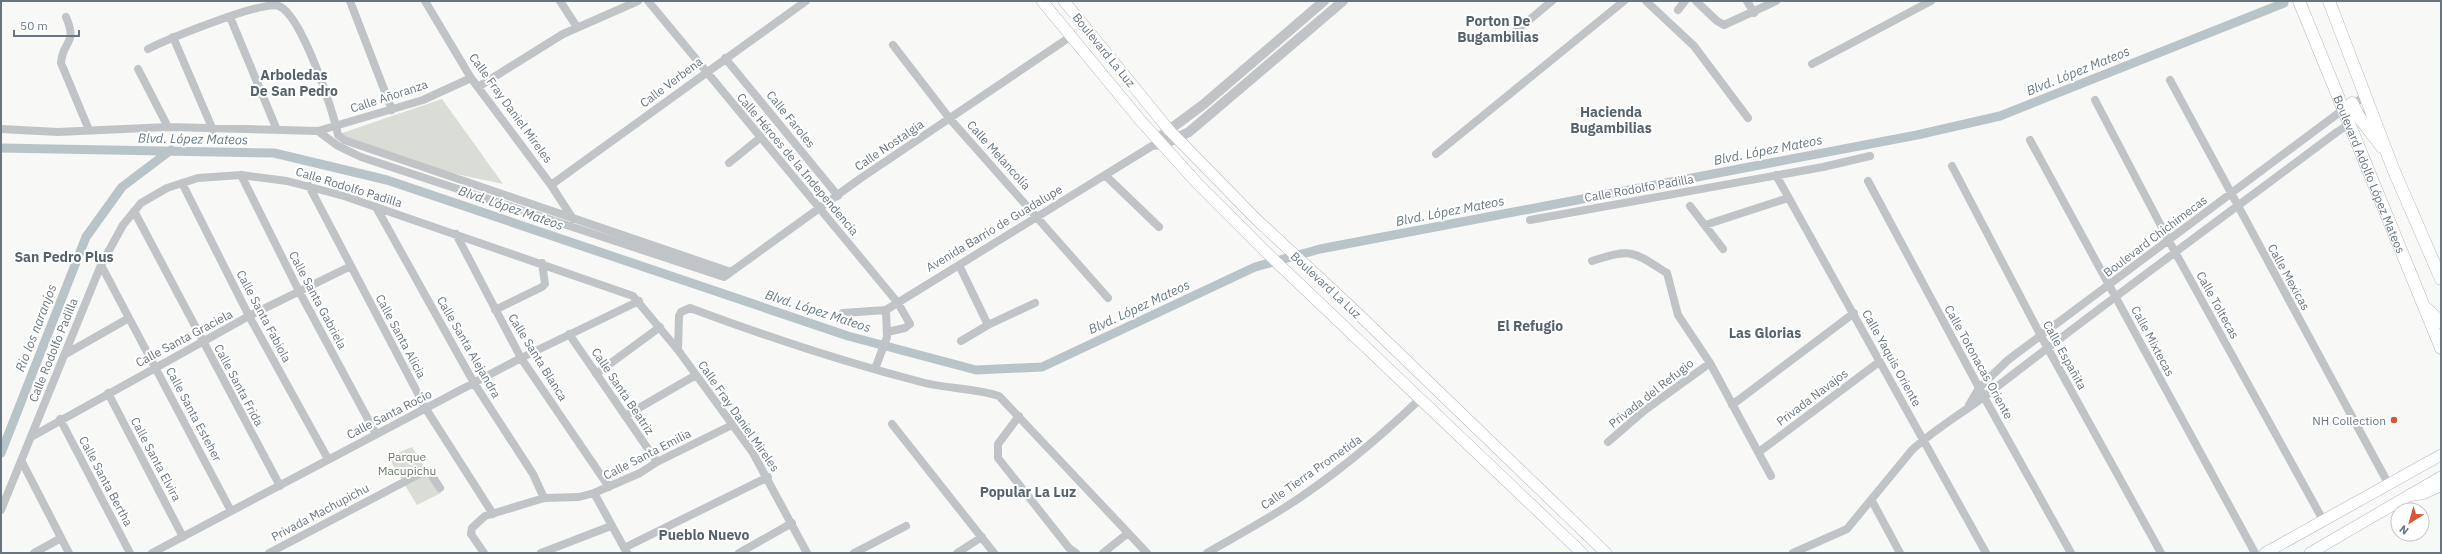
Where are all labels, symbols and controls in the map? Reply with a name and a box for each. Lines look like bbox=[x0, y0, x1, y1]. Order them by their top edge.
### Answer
street label: Boulevard La Luz bbox=[1070, 10, 1139, 90]
scale bar bbox=[14, 12, 79, 38]
district label: Porton De Bugambilias bbox=[1457, 12, 1539, 46]
text: 50 m bbox=[20, 18, 48, 33]
water label: Blvd. López Mateos bbox=[2024, 42, 2132, 100]
street label: Calle Fray Daniel Mireles bbox=[466, 50, 556, 166]
street label: Calle Verbena bbox=[637, 53, 706, 110]
district label: Arboledas De San Pedro bbox=[250, 66, 338, 100]
street label: Calle Añoranza bbox=[348, 76, 430, 116]
street label: Calle Faroles bbox=[763, 87, 819, 151]
street label: Calle Héroes de la Independencia bbox=[734, 90, 862, 239]
street label: Boulevard Adolfo López Mateos bbox=[2331, 93, 2409, 256]
district label: Hacienda Bugambilias bbox=[1570, 103, 1652, 137]
street label: Calle Nostalgia bbox=[852, 116, 927, 174]
street label: Calle Melancolía bbox=[964, 117, 1034, 193]
water label: Blvd. López Mateos bbox=[138, 130, 248, 148]
water label: Blvd. López Mateos bbox=[1712, 131, 1824, 169]
street label: Calle Rodolfo Padilla bbox=[294, 164, 405, 211]
street label: Calle Rodolfo Padilla bbox=[1583, 171, 1695, 205]
street label: Avenida Barrio de Guadalupe bbox=[923, 181, 1065, 275]
water label: Blvd. López Mateos bbox=[456, 182, 566, 234]
water label: Blvd. López Mateos bbox=[1394, 192, 1506, 230]
street label: Boulevard Chichimecas bbox=[2100, 192, 2210, 280]
street label: Calle Mexicas bbox=[2265, 241, 2313, 313]
district label: San Pedro Plus bbox=[14, 248, 114, 266]
street label: Calle Santa Gabriela bbox=[286, 248, 350, 352]
street label: Boulevard La Luz bbox=[1288, 248, 1365, 322]
street label: Calle Santa Fabiola bbox=[233, 267, 295, 365]
street label: Calle Toltecas bbox=[2193, 269, 2243, 341]
water label: Blvd. López Mateos bbox=[1086, 276, 1192, 338]
water label: Rio los naranjos bbox=[11, 282, 61, 374]
water label: Blvd. López Mateos bbox=[763, 286, 873, 336]
street label: Calle Santa Alicia bbox=[373, 292, 430, 381]
street label: Calle Santa Alejandra bbox=[434, 294, 505, 401]
street label: Calle Rodolfo Padilla bbox=[25, 295, 81, 404]
street label: Calle Totonacas Oriente bbox=[1941, 302, 2017, 422]
street label: Calle Mixtecas bbox=[2128, 303, 2178, 379]
street label: Calle Santa Graciela bbox=[133, 306, 236, 370]
street label: Calle Yaquis Oriente bbox=[1859, 307, 1925, 409]
street label: Calle Santa Blanca bbox=[505, 311, 571, 404]
district label: El Refugio bbox=[1497, 317, 1563, 335]
street label: Calle Españita bbox=[2040, 318, 2090, 393]
district label: Las Glorias bbox=[1729, 324, 1801, 342]
street label: Calle Santa Frida bbox=[211, 341, 267, 429]
street label: Calle Santa Beatriz bbox=[588, 345, 658, 438]
street label: Privada del Refugio bbox=[1606, 355, 1697, 431]
street label: Calle Fray Daniel Mireles bbox=[695, 358, 783, 475]
street label: Calle Santa Esteher bbox=[163, 364, 225, 464]
street label: Privada Navajos bbox=[1773, 365, 1851, 429]
street label: Calle Santa Rocío bbox=[344, 386, 434, 442]
place label: NH Collection bbox=[2312, 413, 2386, 428]
street label: Calle Santa Elvira bbox=[127, 414, 185, 504]
marker: NH Collection bbox=[2389, 415, 2399, 425]
street label: Calle Santa Emilia bbox=[601, 425, 694, 483]
street label: Calle Tierra Prometida bbox=[1258, 431, 1365, 513]
street label: Calle Santa Bertha bbox=[76, 433, 136, 529]
park label: Parque Macupichu bbox=[378, 449, 436, 478]
street label: Privada Machupichu bbox=[269, 480, 371, 544]
district label: Popular La Luz bbox=[980, 483, 1076, 501]
north arrow bbox=[2390, 502, 2430, 542]
text: N bbox=[2397, 522, 2411, 538]
district label: Pueblo Nuevo bbox=[659, 526, 750, 544]

